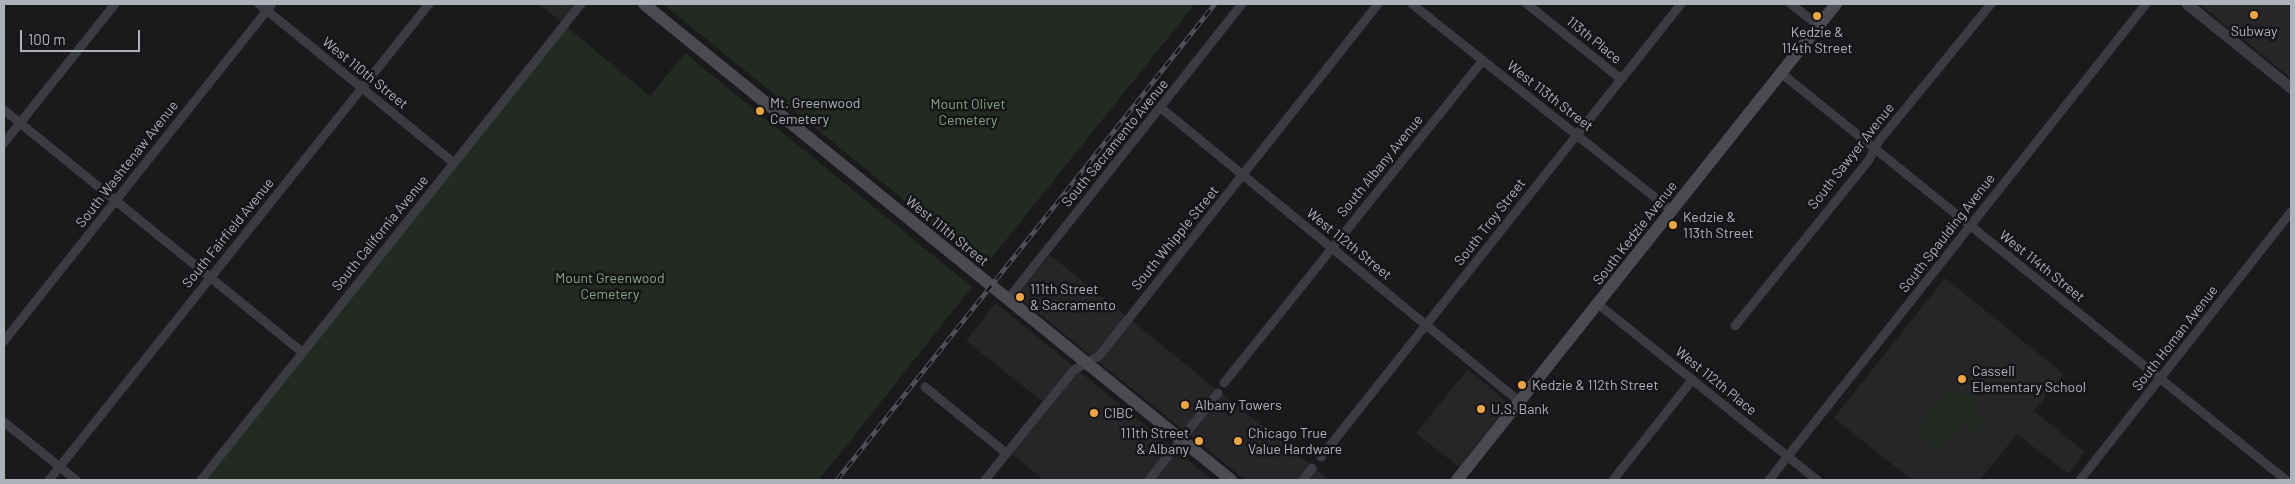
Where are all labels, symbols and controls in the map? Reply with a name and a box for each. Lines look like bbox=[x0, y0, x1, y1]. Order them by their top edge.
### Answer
marker: Subway bbox=[2248, 9, 2260, 21]
marker: Kedzie & 114th Street bbox=[1811, 10, 1823, 22]
street label: 113th Place bbox=[1563, 13, 1625, 67]
scale bar bbox=[22, 20, 142, 52]
place label: Subway bbox=[2231, 23, 2277, 39]
place label: Kedzie & 114th Street bbox=[1781, 24, 1853, 56]
text: 100 m bbox=[28, 30, 66, 48]
street label: West 110th Street bbox=[319, 33, 411, 113]
street label: West 113th Street bbox=[1504, 57, 1596, 135]
street label: South Sacramento Avenue bbox=[1058, 76, 1172, 210]
place label: Mt. Greenwood Cemetery bbox=[770, 95, 861, 128]
park label: Mount Olivet Cemetery bbox=[931, 96, 1005, 128]
street label: South Washtenaw Avenue bbox=[72, 97, 182, 231]
street label: South Sawyer Avenue bbox=[1804, 100, 1898, 212]
marker: Mt. Greenwood Cemetery bbox=[754, 105, 766, 117]
street label: South Albany Avenue bbox=[1334, 112, 1426, 220]
street label: South Spaulding Avenue bbox=[1895, 170, 1999, 296]
street label: South California Avenue bbox=[328, 172, 432, 294]
street label: South Fairfield Avenue bbox=[179, 175, 277, 291]
street label: South Troy Street bbox=[1451, 175, 1529, 269]
street label: South Kedzie Avenue bbox=[1589, 178, 1681, 288]
street label: South Whipple Street bbox=[1128, 182, 1222, 294]
street label: West 111th Street bbox=[902, 192, 992, 270]
street label: West 112th Street bbox=[1303, 205, 1395, 283]
place label: Kedzie & 113th Street bbox=[1683, 209, 1754, 242]
marker: Kedzie & 113th Street bbox=[1667, 219, 1679, 231]
street label: West 114th Street bbox=[1996, 227, 2088, 305]
park label: Mount Greenwood Cemetery bbox=[555, 270, 665, 302]
place label: 111th Street & Sacramento bbox=[1030, 281, 1116, 314]
street label: South Homan Avenue bbox=[2129, 282, 2221, 394]
marker: 111th Street & Sacramento bbox=[1014, 291, 1026, 303]
street label: West 112th Place bbox=[1672, 343, 1760, 419]
place label: Cassell Elementary School bbox=[1972, 363, 2086, 396]
marker: Cassell Elementary School bbox=[1956, 373, 1968, 385]
place label: Kedzie & 112th Street bbox=[1532, 377, 1659, 393]
marker: Kedzie & 112th Street bbox=[1516, 379, 1528, 391]
place label: Albany Towers bbox=[1195, 397, 1282, 413]
marker: Albany Towers bbox=[1179, 399, 1191, 411]
place label: U.S. Bank bbox=[1491, 401, 1549, 417]
marker: U.S. Bank bbox=[1475, 403, 1487, 415]
place label: CIBC bbox=[1104, 405, 1133, 421]
marker: CIBC bbox=[1088, 407, 1100, 419]
place label: 111th Street & Albany bbox=[1121, 425, 1189, 458]
place label: Chicago True Value Hardware bbox=[1248, 425, 1342, 458]
marker: 111th Street & Albany bbox=[1193, 435, 1205, 447]
marker: Chicago True Value Hardware bbox=[1232, 435, 1244, 447]

